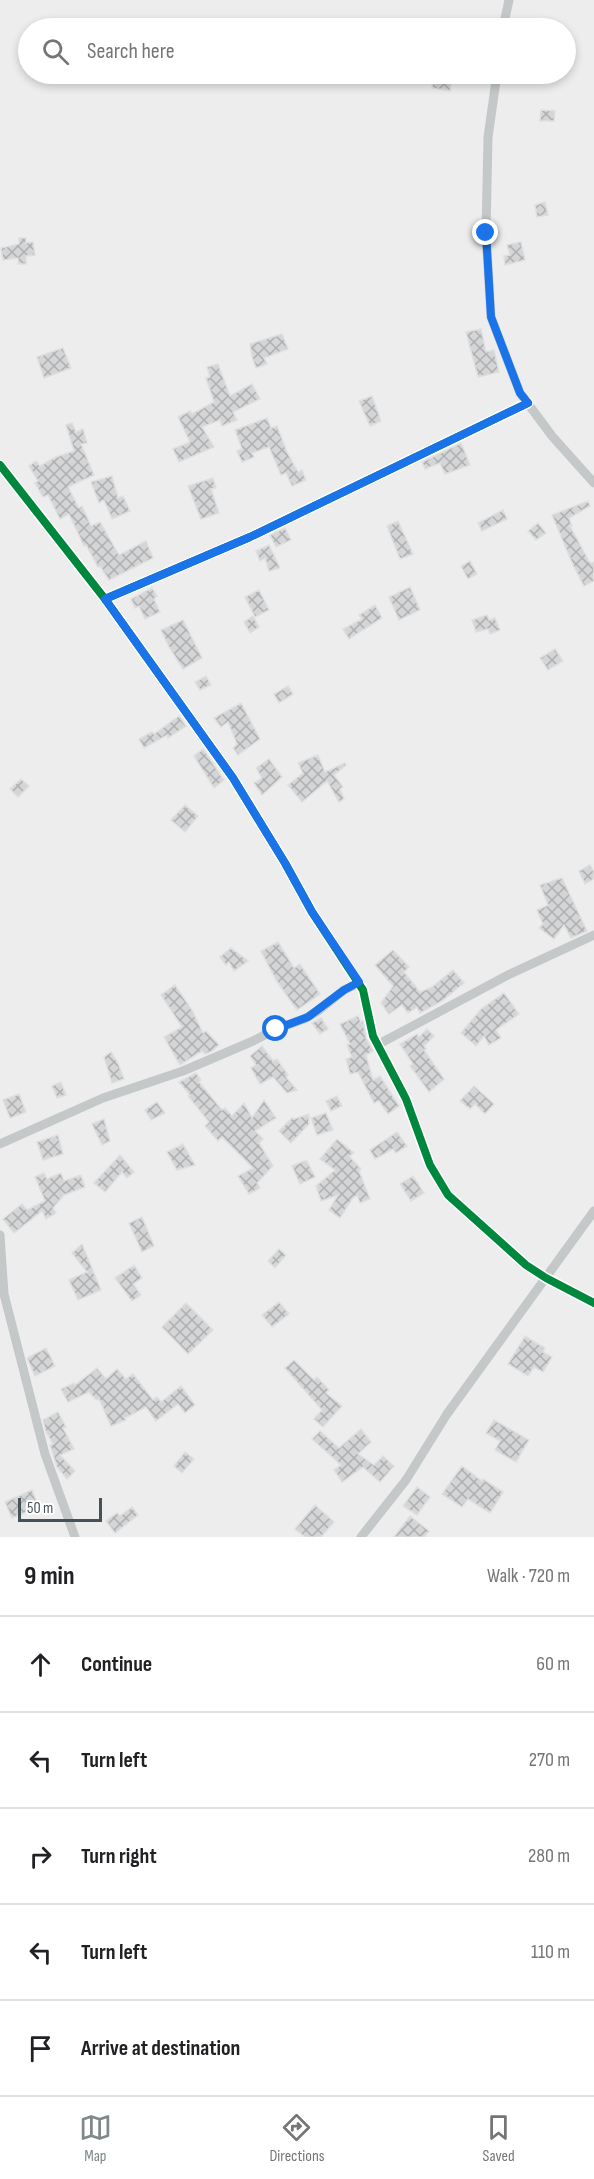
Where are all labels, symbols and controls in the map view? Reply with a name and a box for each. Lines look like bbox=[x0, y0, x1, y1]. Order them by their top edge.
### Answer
search box bbox=[18, 18, 576, 84]
icon: search bbox=[39, 35, 72, 68]
text: Search here bbox=[87, 38, 174, 65]
route end bbox=[472, 219, 498, 245]
route start bbox=[262, 1015, 288, 1041]
scale bar bbox=[18, 1495, 102, 1522]
text: 50 m bbox=[27, 1499, 53, 1518]
text: 9 min bbox=[24, 1561, 74, 1592]
text: Walk · 720 m bbox=[487, 1564, 570, 1588]
icon: ahead bbox=[24, 1648, 57, 1681]
text: Continue bbox=[81, 1651, 152, 1678]
text: 60 m bbox=[536, 1652, 570, 1676]
icon: left bbox=[24, 1744, 57, 1777]
text: Turn left bbox=[81, 1747, 147, 1774]
text: 270 m bbox=[529, 1748, 570, 1772]
icon: right bbox=[24, 1840, 57, 1873]
text: Turn right bbox=[81, 1843, 157, 1870]
text: 280 m bbox=[528, 1844, 570, 1868]
icon: left bbox=[24, 1936, 57, 1969]
text: Turn left bbox=[81, 1939, 147, 1966]
text: 110 m bbox=[531, 1940, 570, 1964]
icon: arrive bbox=[24, 2032, 57, 2065]
text: Arrive at destination bbox=[81, 2035, 240, 2062]
tab: Map bbox=[79, 2111, 112, 2166]
tab: Directions bbox=[269, 2111, 325, 2166]
tab: Saved bbox=[482, 2111, 515, 2166]

